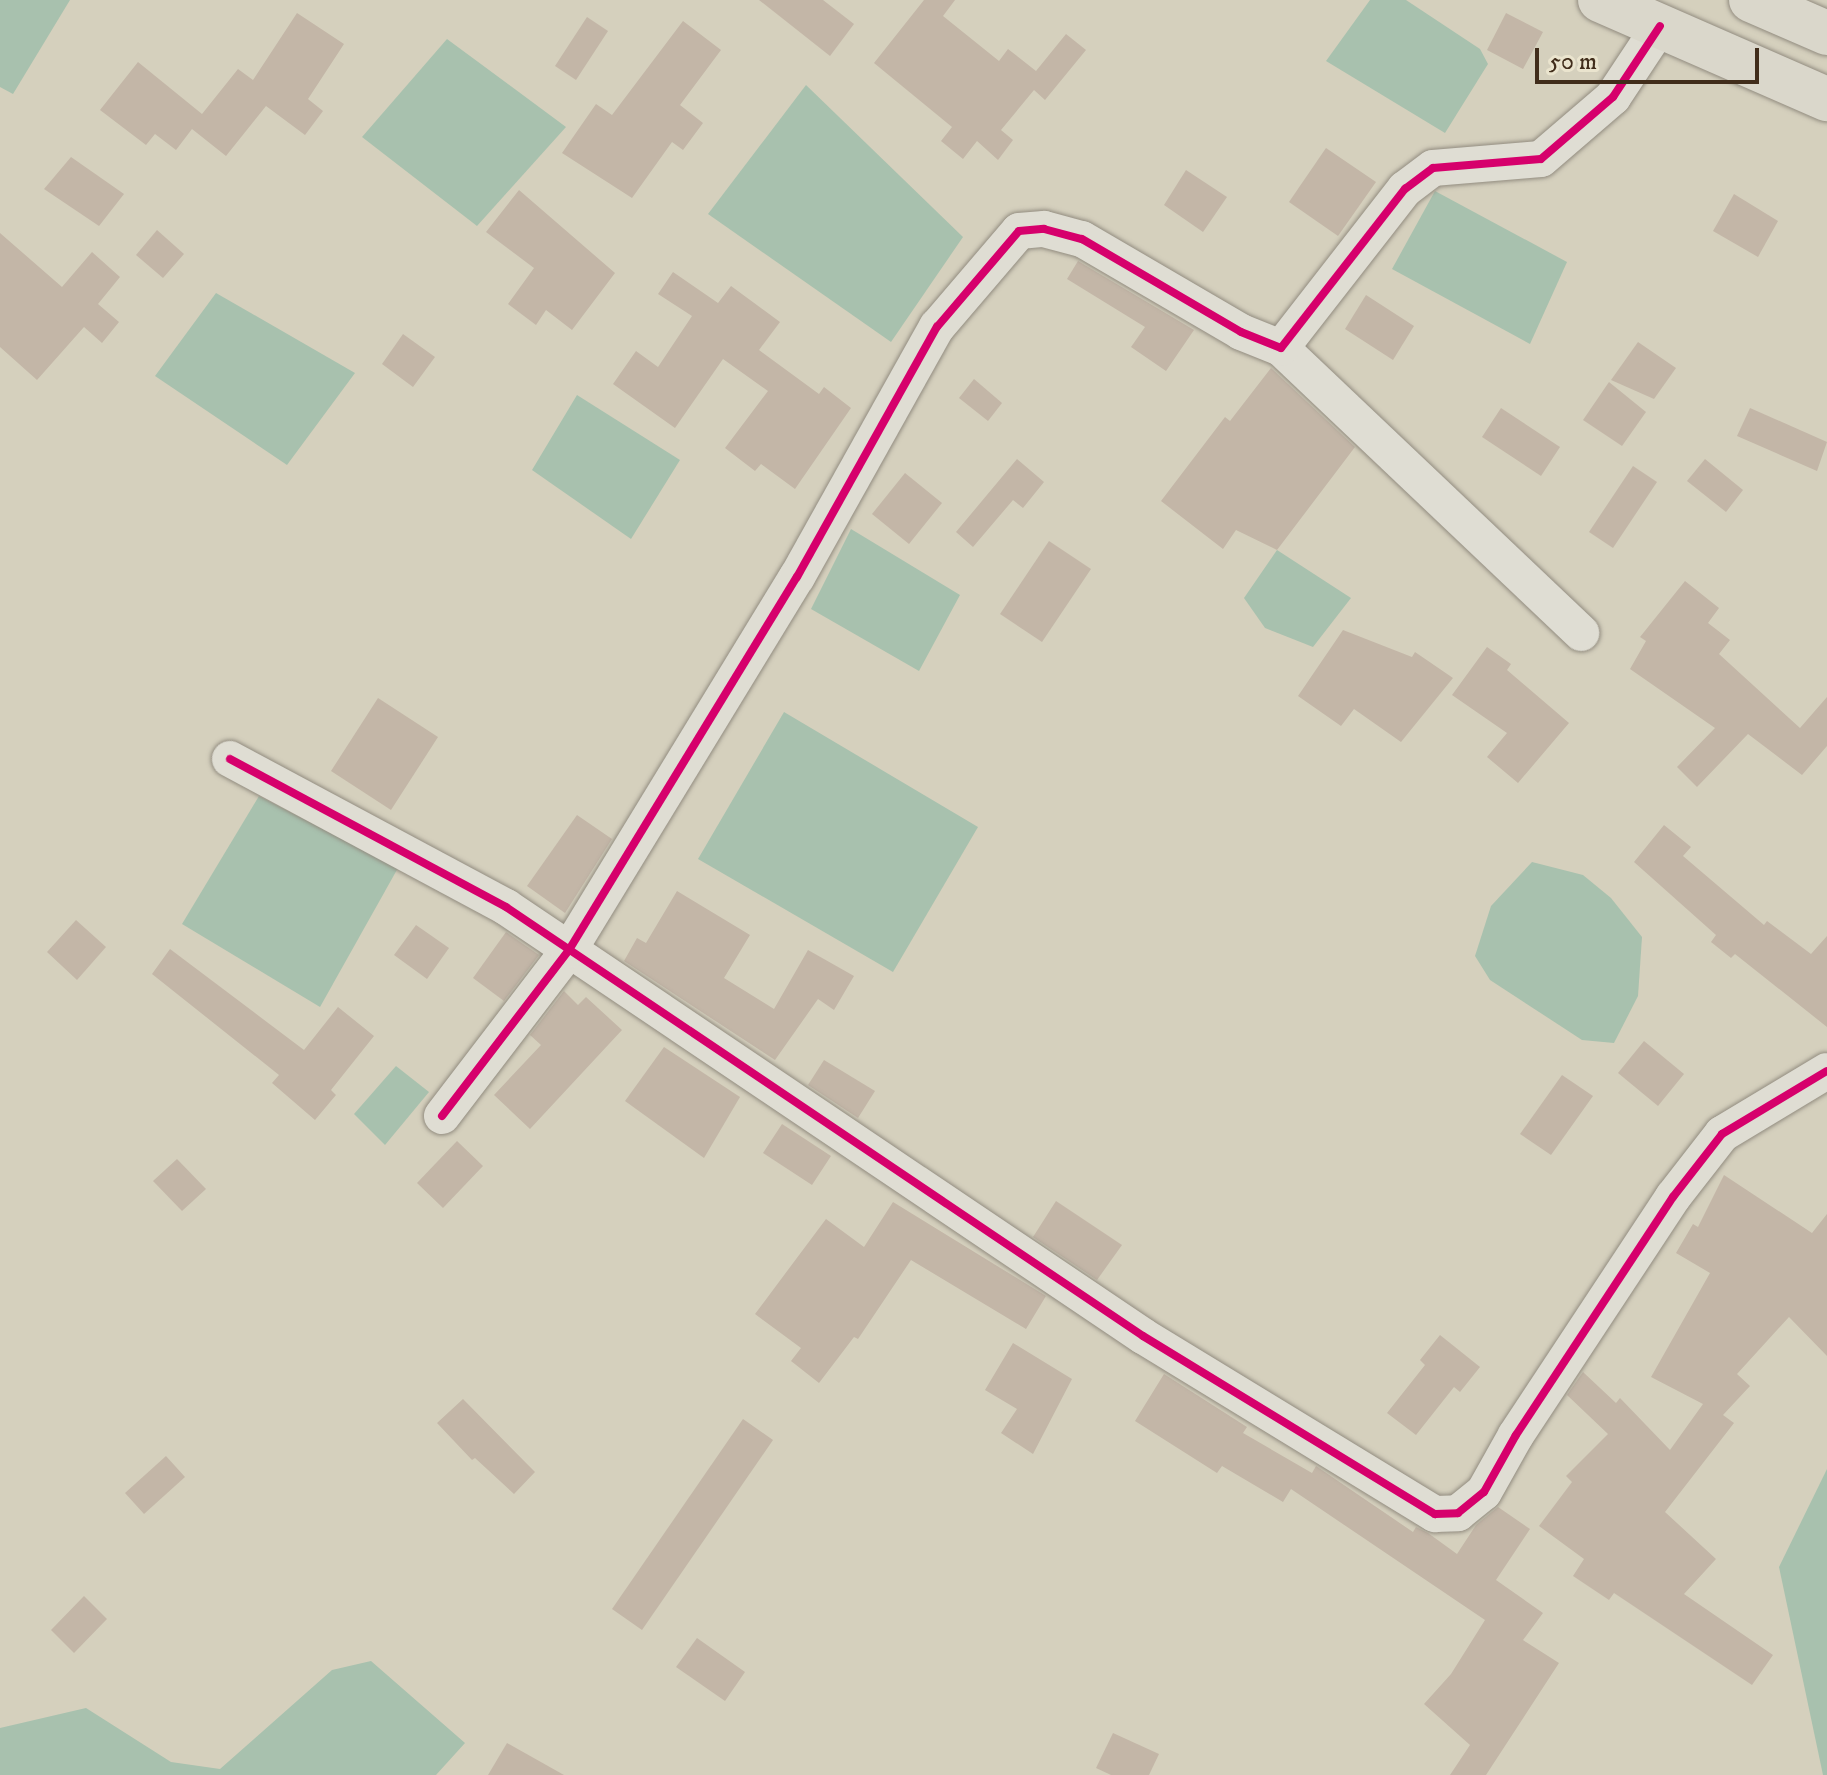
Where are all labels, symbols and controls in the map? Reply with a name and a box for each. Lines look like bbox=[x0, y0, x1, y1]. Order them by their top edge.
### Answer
scale bar bbox=[1539, 32, 1763, 82]
text: 50 m bbox=[1549, 47, 1597, 77]

